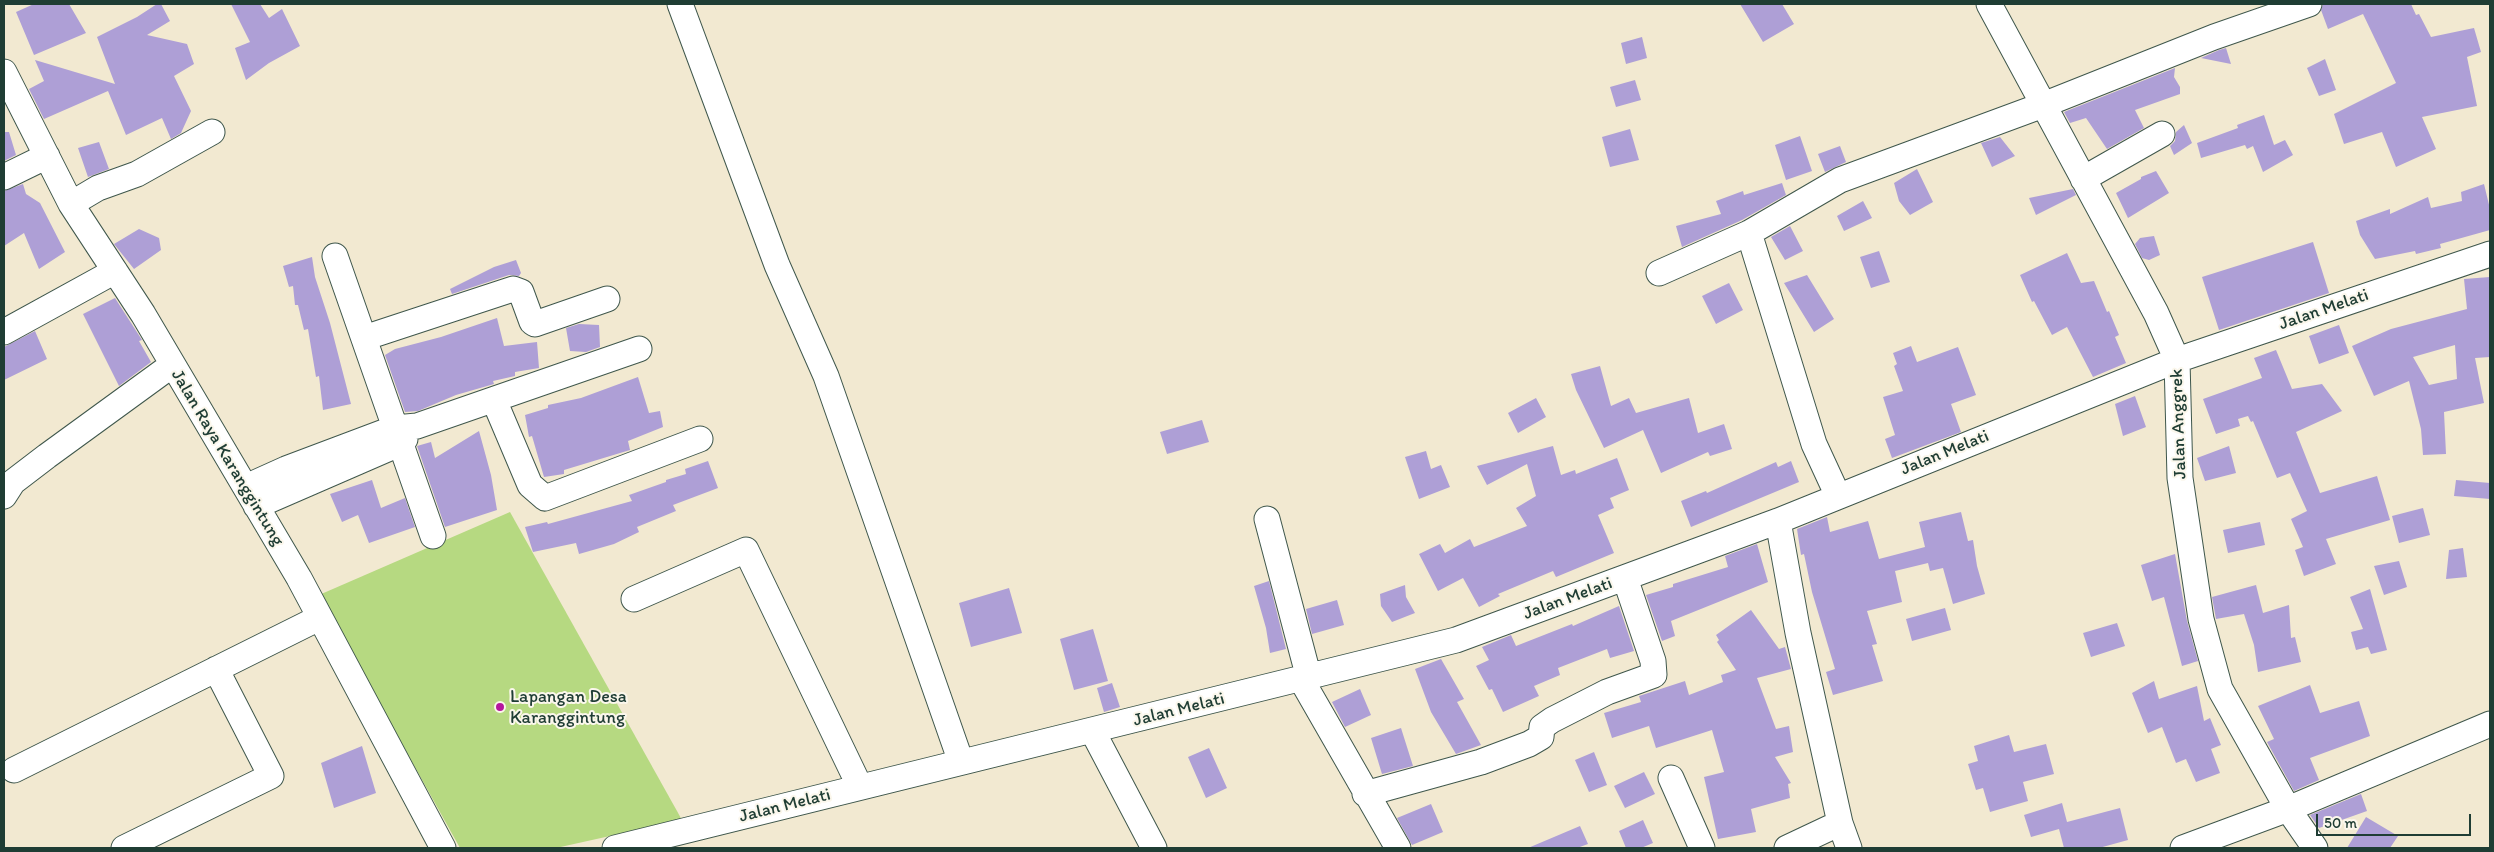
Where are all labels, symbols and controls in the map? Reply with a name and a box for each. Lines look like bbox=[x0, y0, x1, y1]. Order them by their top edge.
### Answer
street label: Jalan Melati bbox=[2276, 285, 2372, 335]
street label: Jalan Raya Karanggintung bbox=[166, 366, 288, 550]
street label: Jalan Anggrek bbox=[2166, 368, 2192, 480]
street label: Jalan Melati bbox=[1898, 425, 1992, 481]
street label: Jalan Melati bbox=[1520, 573, 1616, 625]
place label: Lapangan Desa Karanggintung bbox=[510, 686, 627, 729]
street label: Jalan Melati bbox=[1131, 688, 1227, 732]
marker: Lapangan Desa Karanggintung bbox=[494, 701, 506, 713]
street label: Jalan Melati bbox=[737, 784, 833, 828]
scale bar bbox=[2319, 804, 2474, 836]
text: 50 m bbox=[2324, 814, 2357, 832]

